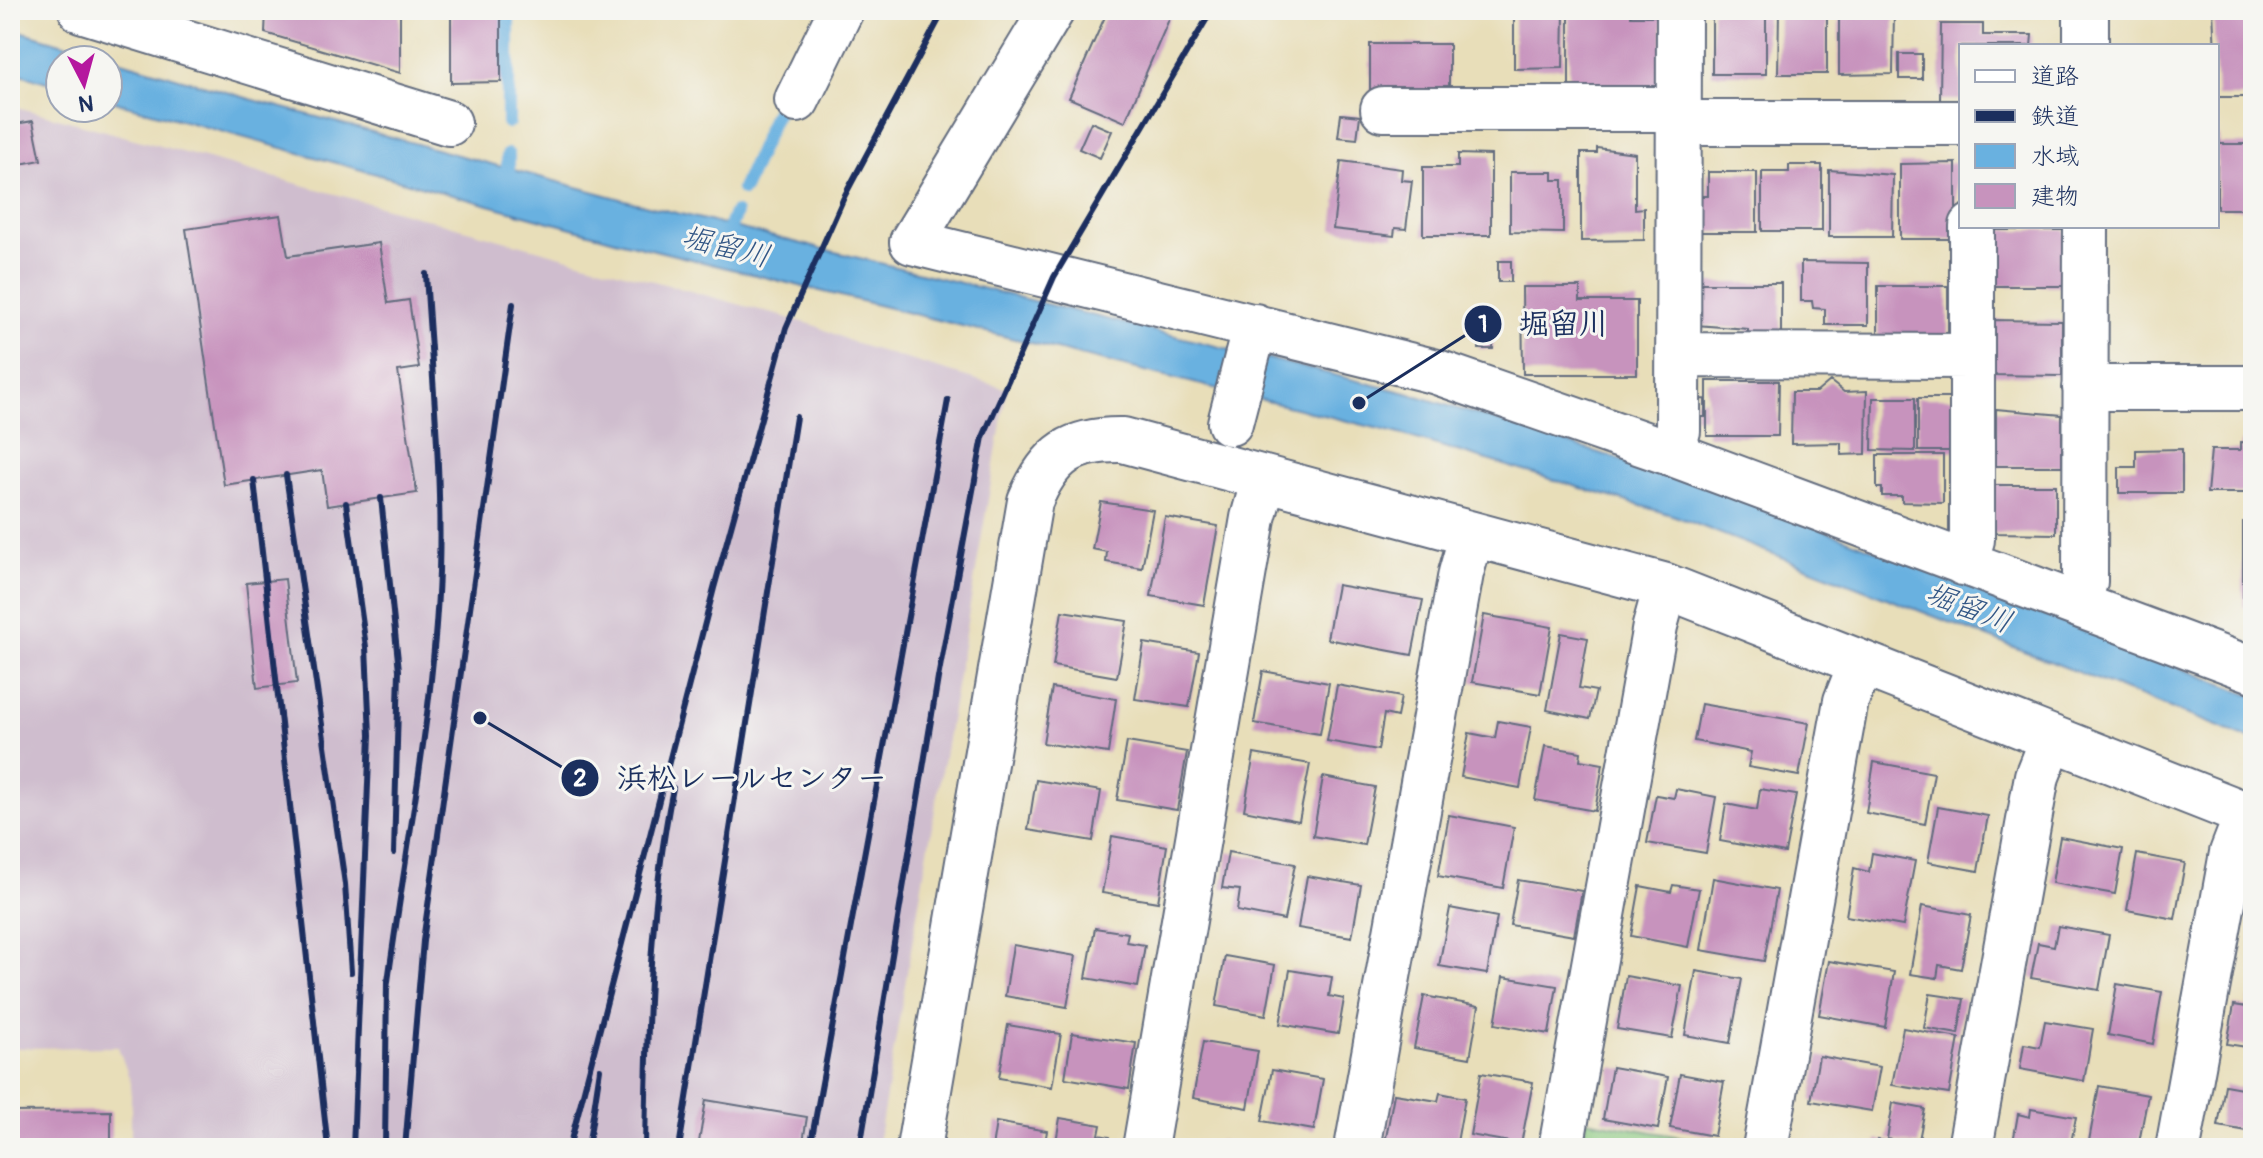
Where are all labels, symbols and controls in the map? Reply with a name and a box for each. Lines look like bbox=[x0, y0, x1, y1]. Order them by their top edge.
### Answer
north arrow bbox=[44, 44, 124, 124]
legend bbox=[1959, 44, 2219, 228]
text: 道路 bbox=[2031, 62, 2079, 91]
text: N bbox=[77, 88, 95, 118]
text: 鉄道 bbox=[2031, 102, 2079, 131]
text: 水域 bbox=[2031, 142, 2079, 171]
text: 建物 bbox=[2031, 182, 2079, 211]
water label: 堀留川 bbox=[678, 218, 774, 276]
callout: 堀留川 bbox=[1463, 297, 1625, 351]
text: 堀留川 bbox=[1519, 306, 1609, 343]
text: 1 bbox=[1478, 310, 1488, 339]
water label: 堀留川 bbox=[1920, 575, 2018, 641]
callout: 浜松レールセンター bbox=[560, 751, 903, 805]
text: 浜松レールセンター bbox=[617, 760, 887, 797]
text: 2 bbox=[573, 764, 587, 793]

